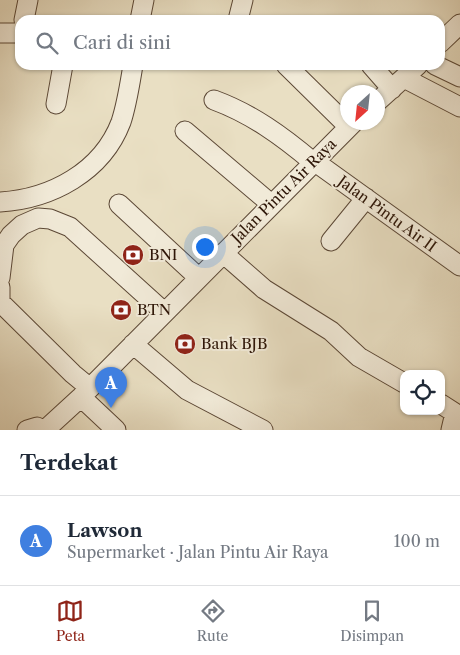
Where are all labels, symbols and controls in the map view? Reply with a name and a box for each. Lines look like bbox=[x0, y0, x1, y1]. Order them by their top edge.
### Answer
search box bbox=[15, 15, 445, 70]
icon: search bbox=[33, 29, 61, 57]
text: Cari di sini bbox=[73, 31, 171, 54]
north arrow bbox=[340, 85, 385, 130]
street label: Jalan Pintu Air Raya bbox=[226, 134, 340, 249]
street label: Jalan Pintu Air II bbox=[333, 170, 440, 256]
your location bbox=[192, 234, 218, 260]
bank icon: BNI bbox=[121, 243, 145, 267]
place label: BNI bbox=[149, 245, 177, 264]
bank icon: BTN bbox=[109, 298, 133, 322]
place label: BTN bbox=[137, 300, 171, 319]
bank icon: Bank BJB bbox=[173, 332, 197, 356]
place label: Bank BJB bbox=[201, 334, 268, 353]
pin: A bbox=[95, 367, 127, 408]
map controls bbox=[400, 370, 445, 415]
button: locate bbox=[400, 370, 445, 415]
text: Terdekat bbox=[20, 450, 118, 475]
text: Lawson bbox=[67, 519, 142, 542]
text: A bbox=[30, 531, 42, 551]
text: 100 m bbox=[394, 531, 440, 551]
text: Supermarket · Jalan Pintu Air Raya bbox=[67, 542, 328, 562]
tab: Peta bbox=[56, 597, 85, 645]
tab: Rute bbox=[197, 597, 228, 645]
tab: Disimpan bbox=[340, 597, 404, 645]

